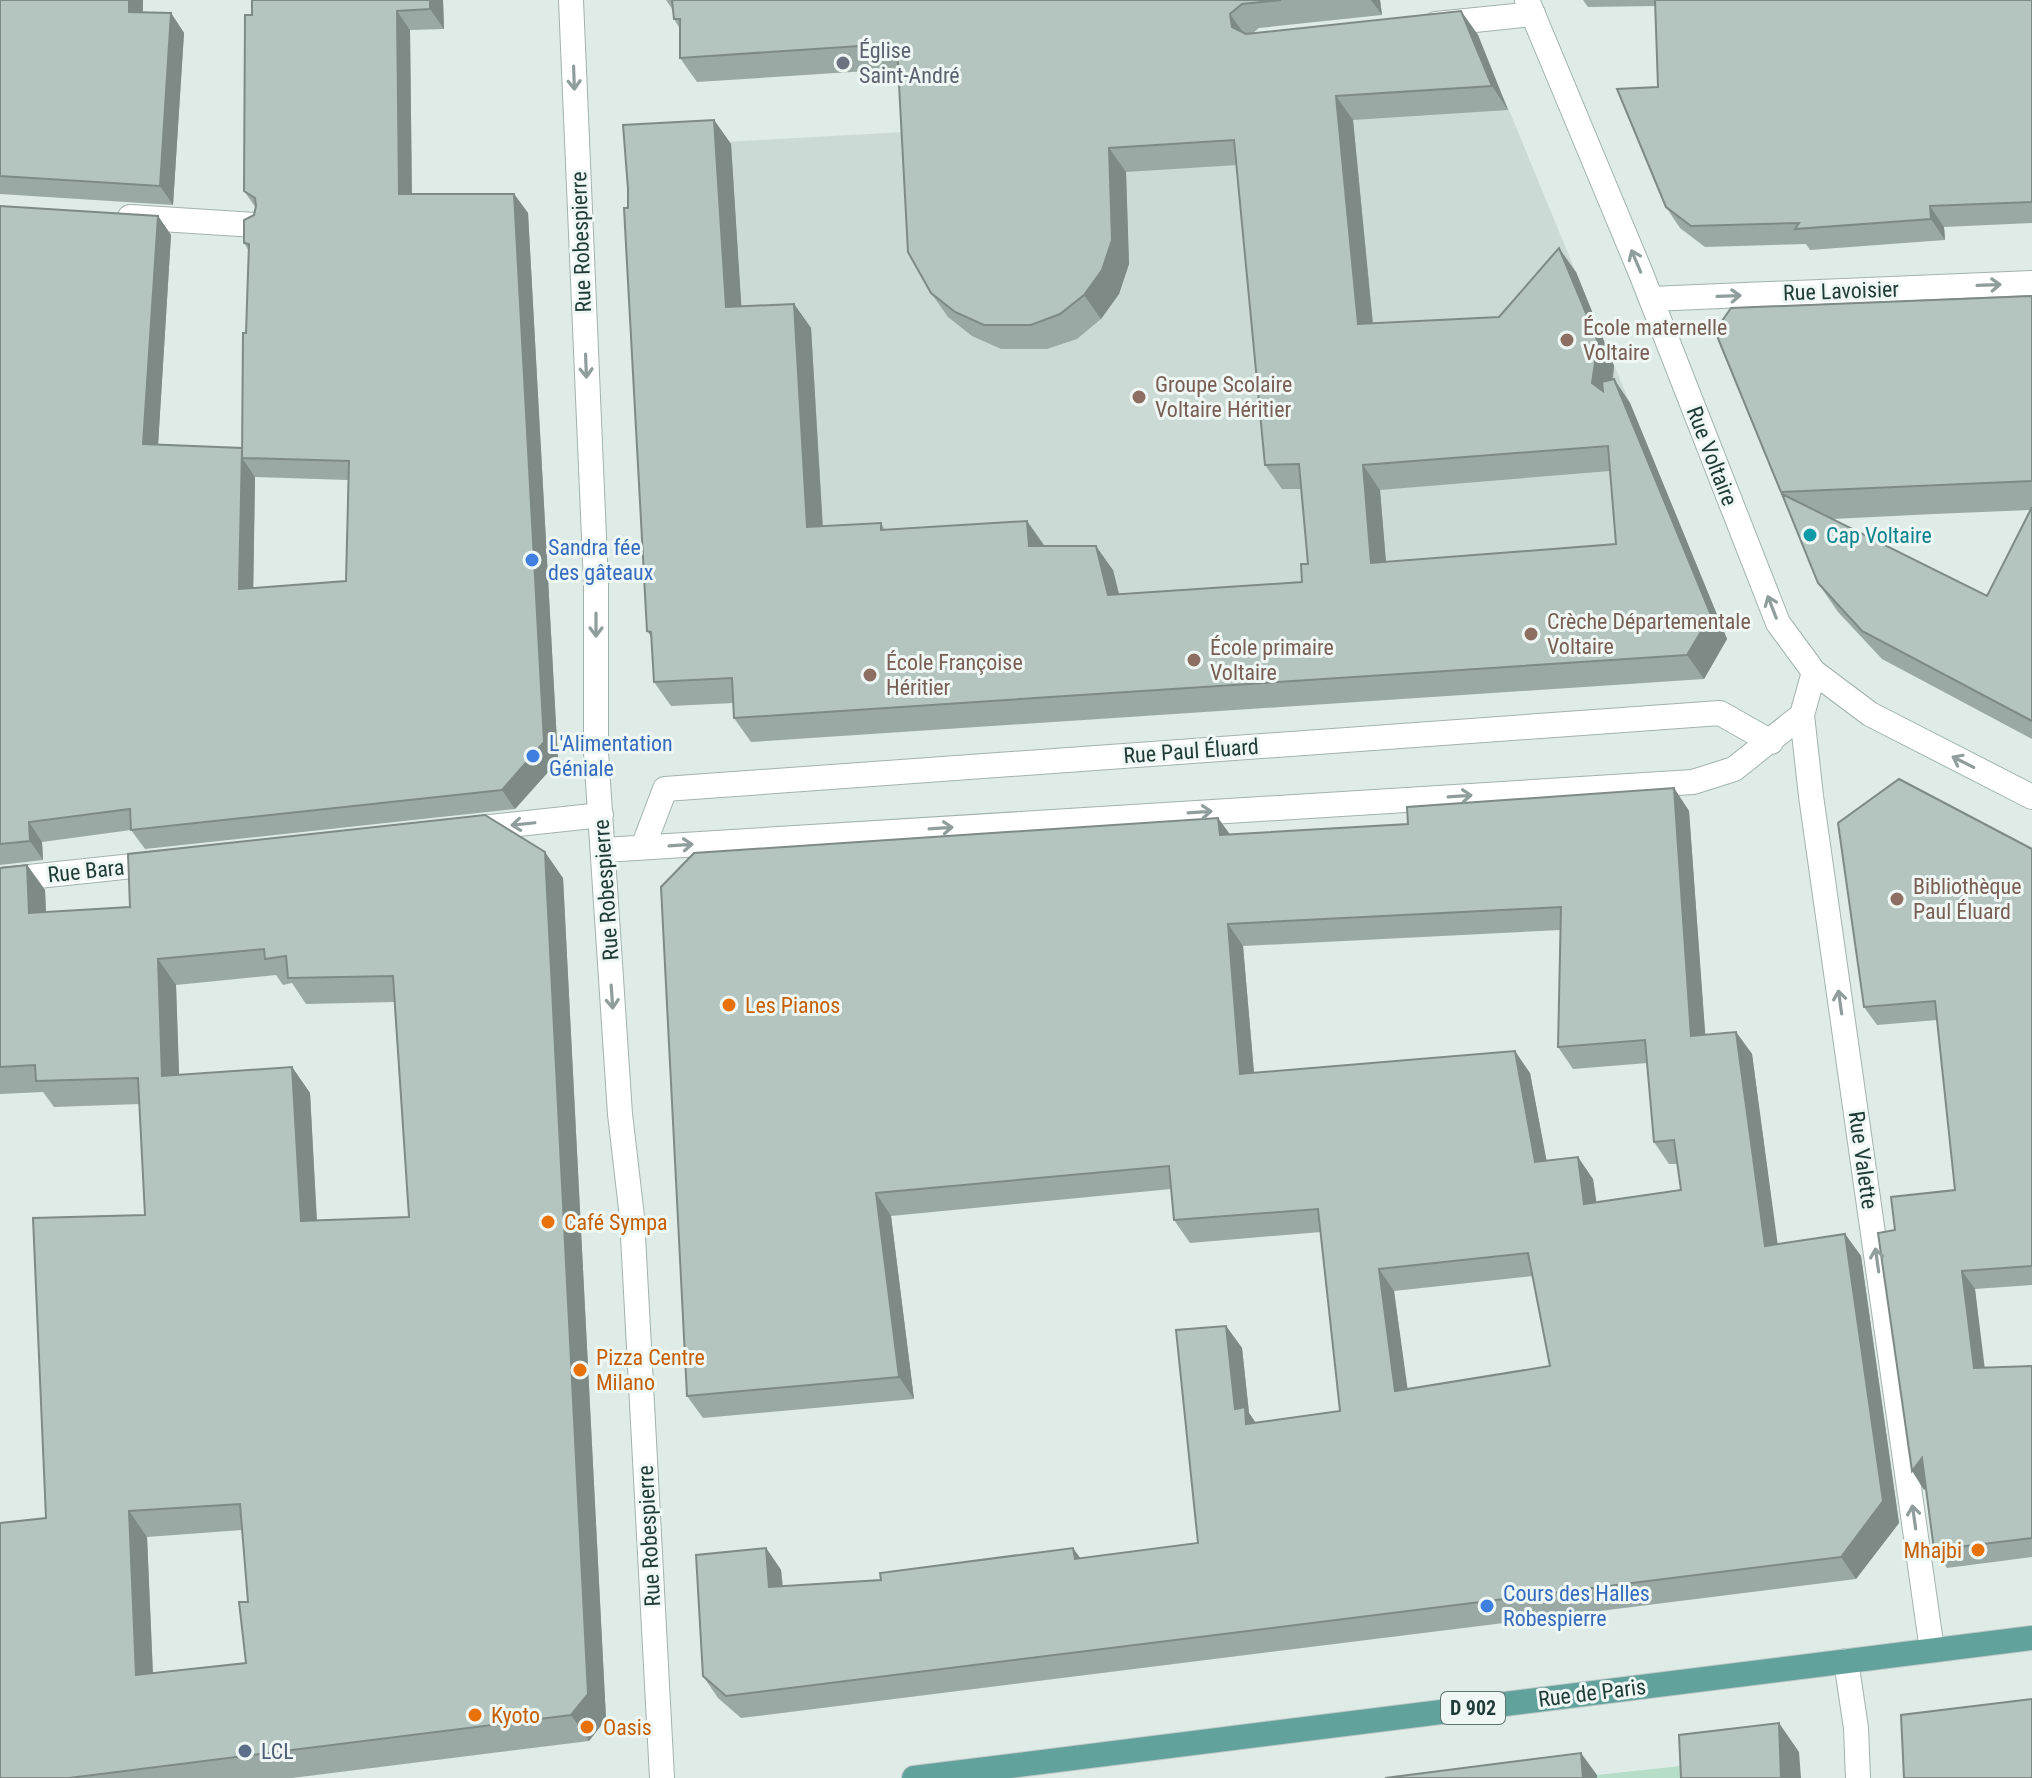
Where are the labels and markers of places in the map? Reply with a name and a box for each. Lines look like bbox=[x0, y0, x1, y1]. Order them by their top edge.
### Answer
place label: Église Saint-André bbox=[859, 38, 960, 88]
marker: Église Saint-André bbox=[834, 54, 852, 72]
place label: École maternelle Voltaire bbox=[1583, 315, 1727, 365]
marker: École maternelle Voltaire bbox=[1558, 331, 1576, 349]
place label: Groupe Scolaire Voltaire Héritier bbox=[1155, 372, 1292, 422]
marker: Groupe Scolaire Voltaire Héritier bbox=[1130, 388, 1148, 406]
place label: Cap Voltaire bbox=[1826, 523, 1932, 548]
marker: Cap Voltaire bbox=[1801, 526, 1819, 544]
place label: Sandra fée des gâteaux bbox=[548, 535, 654, 585]
marker: Sandra fée des gâteaux bbox=[523, 551, 541, 569]
place label: Crèche Départementale Voltaire bbox=[1547, 609, 1751, 659]
marker: Crèche Départementale Voltaire bbox=[1522, 625, 1540, 643]
place label: École primaire Voltaire bbox=[1210, 635, 1334, 685]
place label: École Françoise Héritier bbox=[886, 650, 1023, 700]
marker: École primaire Voltaire bbox=[1185, 651, 1203, 669]
marker: École Françoise Héritier bbox=[861, 666, 879, 684]
place label: L'Alimentation Géniale bbox=[549, 731, 673, 781]
marker: L'Alimentation Géniale bbox=[524, 747, 542, 765]
place label: Bibliothèque Paul Éluard bbox=[1913, 874, 2021, 924]
marker: Bibliothèque Paul Éluard bbox=[1888, 890, 1906, 908]
place label: Les Pianos bbox=[745, 993, 840, 1018]
marker: Les Pianos bbox=[720, 996, 738, 1014]
place label: Café Sympa bbox=[564, 1210, 668, 1235]
marker: Café Sympa bbox=[539, 1213, 557, 1231]
place label: Pizza Centre Milano bbox=[596, 1345, 705, 1395]
marker: Pizza Centre Milano bbox=[571, 1361, 589, 1379]
place label: Mhajbi bbox=[1903, 1538, 1962, 1563]
marker: Mhajbi bbox=[1969, 1541, 1987, 1559]
place label: Cours des Halles Robespierre bbox=[1503, 1581, 1650, 1631]
marker: Cours des Halles Robespierre bbox=[1478, 1597, 1496, 1615]
place label: Kyoto bbox=[491, 1703, 540, 1728]
marker: Kyoto bbox=[466, 1706, 484, 1724]
place label: Oasis bbox=[603, 1715, 652, 1740]
marker: Oasis bbox=[578, 1718, 596, 1736]
place label: LCL bbox=[261, 1739, 294, 1764]
marker: LCL bbox=[236, 1742, 254, 1760]

